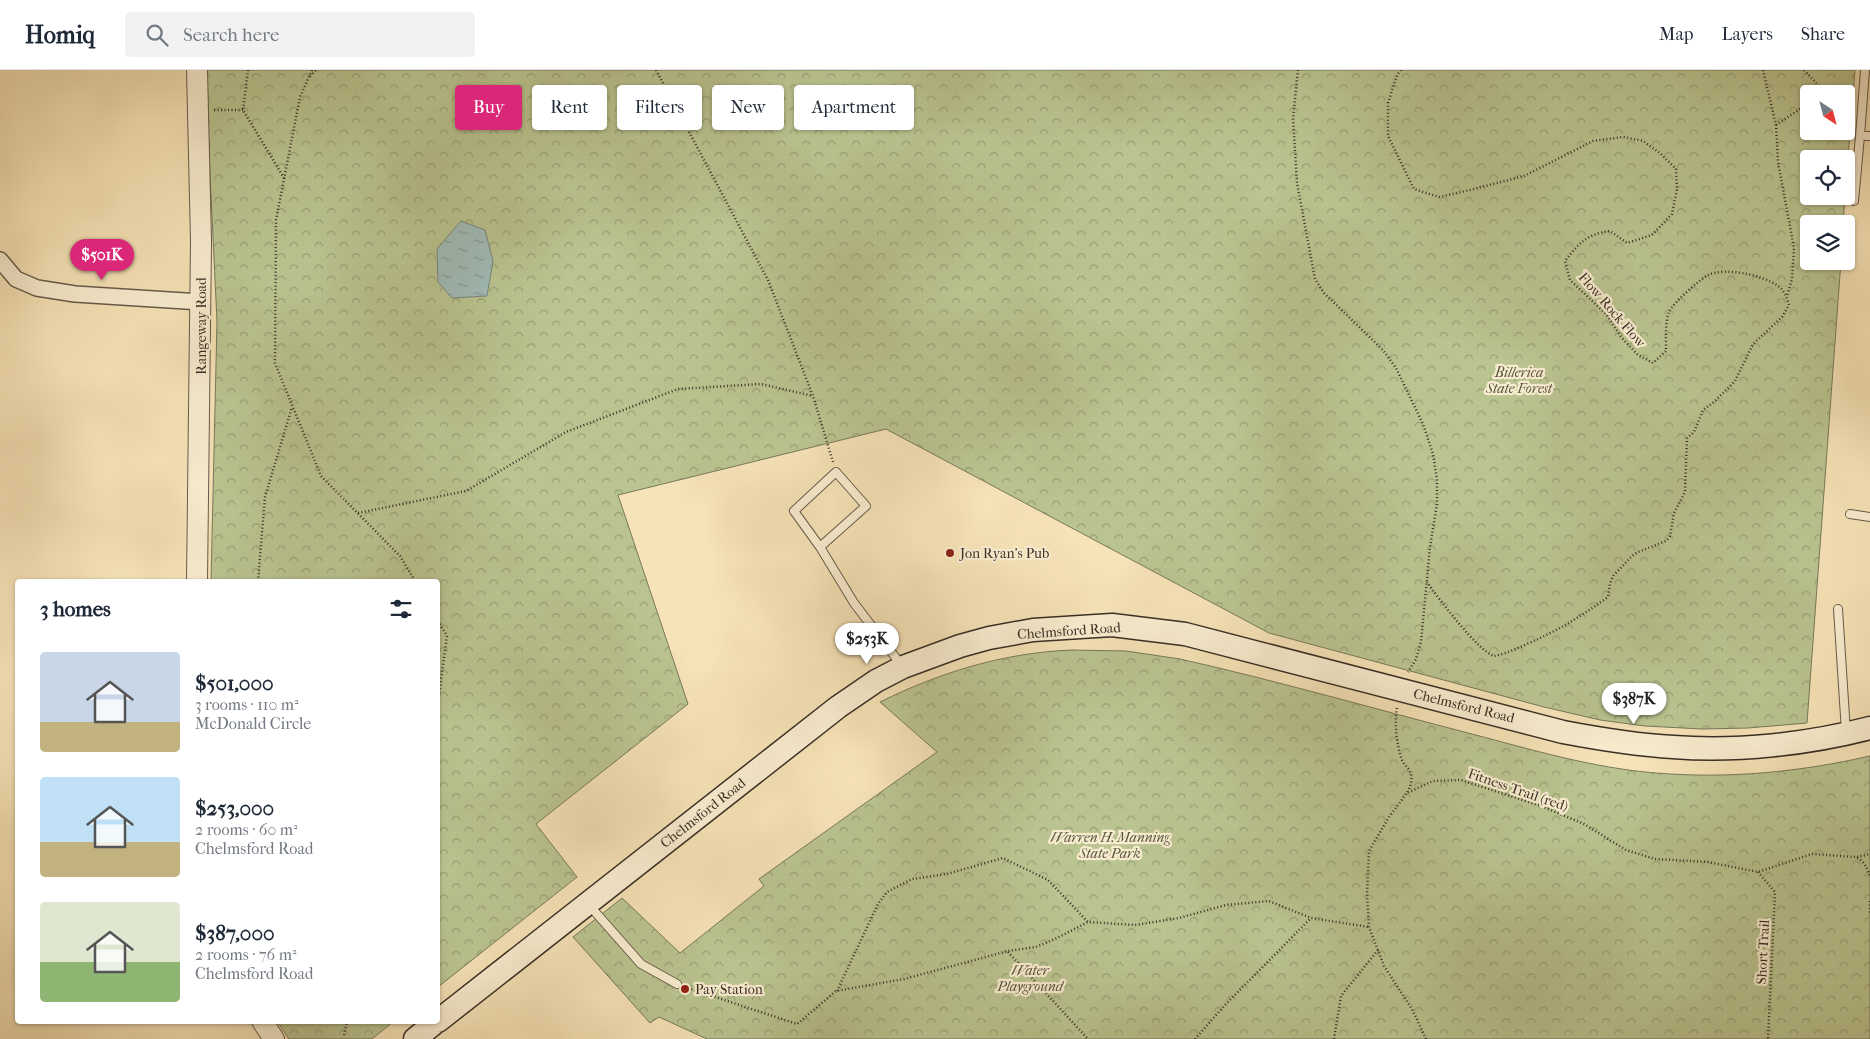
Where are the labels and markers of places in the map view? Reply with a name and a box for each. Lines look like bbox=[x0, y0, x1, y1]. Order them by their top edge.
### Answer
pin: $501K bbox=[67, 238, 137, 281]
place label: Jon Ryan's Pub bbox=[959, 545, 1049, 562]
marker: Jon Ryan's Pub bbox=[944, 547, 956, 559]
pin: $253K bbox=[832, 622, 902, 665]
pin: $387K bbox=[1599, 682, 1669, 725]
place label: Pay Station bbox=[695, 981, 763, 998]
marker: Pay Station bbox=[679, 983, 691, 995]

